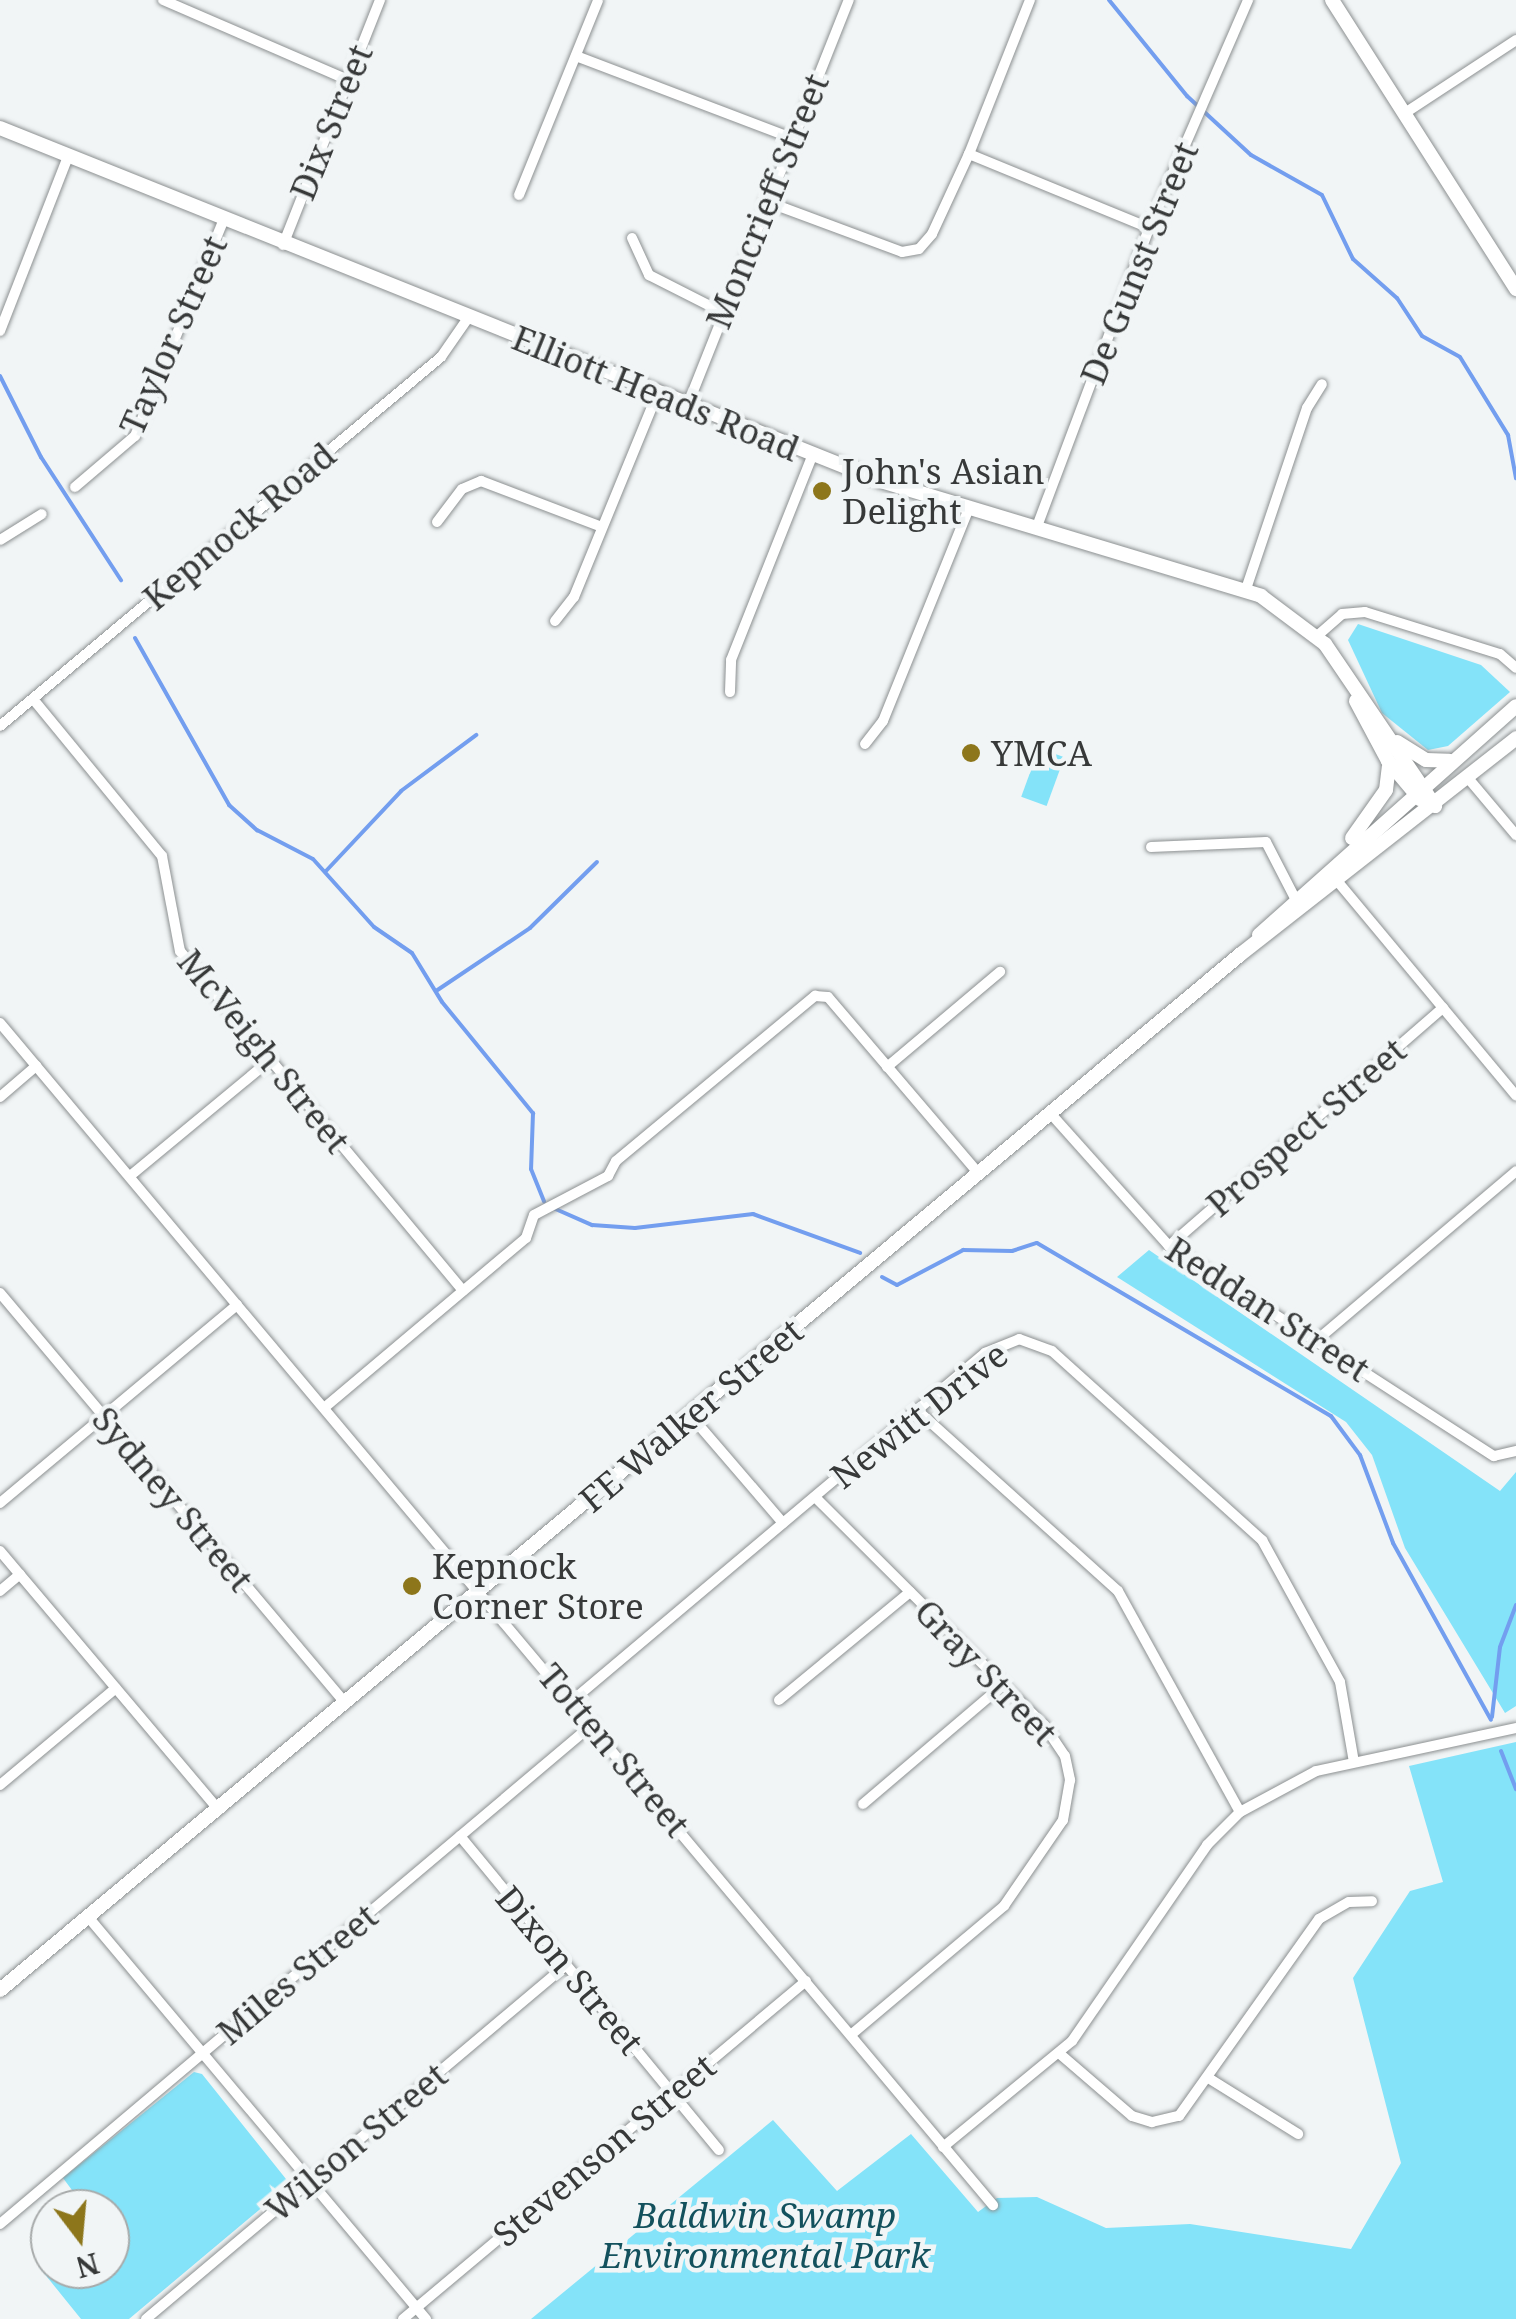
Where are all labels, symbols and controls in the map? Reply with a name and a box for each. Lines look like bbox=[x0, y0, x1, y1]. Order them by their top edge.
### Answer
street label: Dix Street bbox=[281, 38, 381, 206]
street label: Moncrieff Street bbox=[697, 68, 837, 334]
street label: De Gunst Street bbox=[1071, 136, 1207, 390]
street label: Taylor Street bbox=[110, 229, 236, 441]
street label: Elliott Heads Road bbox=[506, 316, 806, 470]
street label: Kepnock Road bbox=[134, 433, 344, 619]
place label: John's Asian Delight bbox=[842, 450, 1045, 532]
marker: John's Asian Delight bbox=[811, 480, 833, 502]
place label: YMCA bbox=[991, 732, 1092, 774]
marker: YMCA bbox=[960, 742, 982, 764]
street label: McVeigh Street bbox=[169, 941, 359, 1161]
street label: Prospect Street bbox=[1198, 1029, 1414, 1225]
street label: Reddan Street bbox=[1159, 1228, 1377, 1390]
street label: FE Walker Street bbox=[571, 1310, 811, 1520]
street label: Newitt Drive bbox=[822, 1333, 1016, 1497]
street label: Sydney Street bbox=[84, 1398, 262, 1600]
place label: Kepnock Corner Store bbox=[432, 1545, 644, 1627]
marker: Kepnock Corner Store bbox=[401, 1575, 423, 1597]
street label: Gray Street bbox=[906, 1590, 1066, 1754]
street label: Totten Street bbox=[530, 1655, 698, 1845]
street label: Dixon Street bbox=[488, 1877, 652, 2063]
street label: Miles Street bbox=[208, 1895, 386, 2053]
street label: Stevenson Street bbox=[484, 2045, 724, 2255]
street label: Wilson Street bbox=[257, 2054, 455, 2230]
north arrow bbox=[30, 2189, 130, 2289]
park label: Baldwin Swamp Environmental Park bbox=[600, 2194, 930, 2276]
text: N bbox=[72, 2245, 104, 2287]

